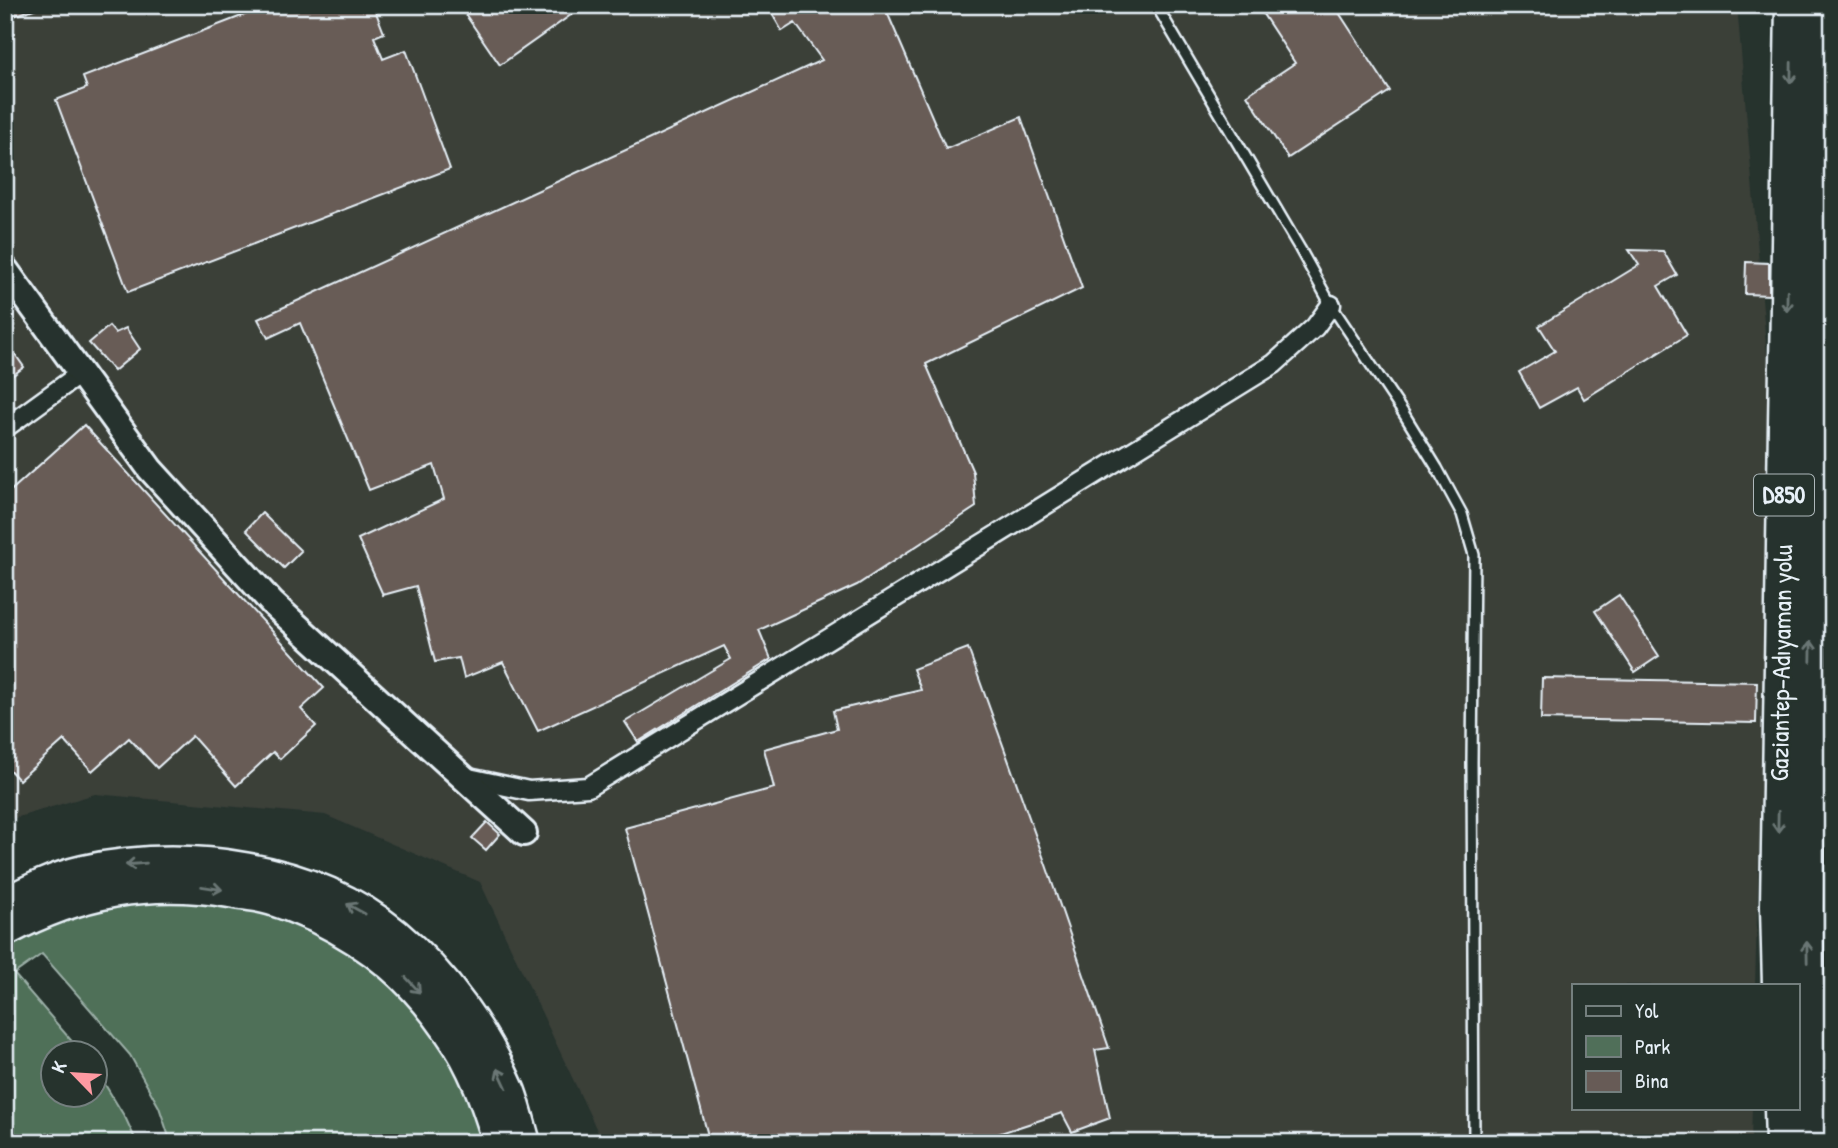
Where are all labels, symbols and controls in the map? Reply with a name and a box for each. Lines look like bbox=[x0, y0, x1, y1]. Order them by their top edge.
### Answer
one-way arrow bbox=[1784, 62, 1798, 85]
one-way arrow bbox=[1780, 289, 1794, 312]
road number: D850 bbox=[1754, 474, 1814, 516]
street label: Gaziantep-Adıyaman yolu bbox=[1761, 544, 1800, 782]
one-way arrow bbox=[1804, 640, 1818, 663]
one-way arrow bbox=[1771, 811, 1785, 834]
one-way arrow bbox=[126, 858, 148, 871]
one-way arrow bbox=[200, 882, 223, 895]
one-way arrow bbox=[346, 902, 366, 916]
one-way arrow bbox=[1801, 941, 1814, 964]
one-way arrow bbox=[404, 976, 421, 993]
legend bbox=[1572, 984, 1800, 1110]
text: Yol bbox=[1635, 996, 1659, 1025]
text: Park bbox=[1635, 1032, 1670, 1061]
north arrow bbox=[38, 1040, 108, 1110]
text: K bbox=[45, 1057, 73, 1077]
text: Bina bbox=[1635, 1066, 1668, 1095]
one-way arrow bbox=[495, 1068, 508, 1089]

